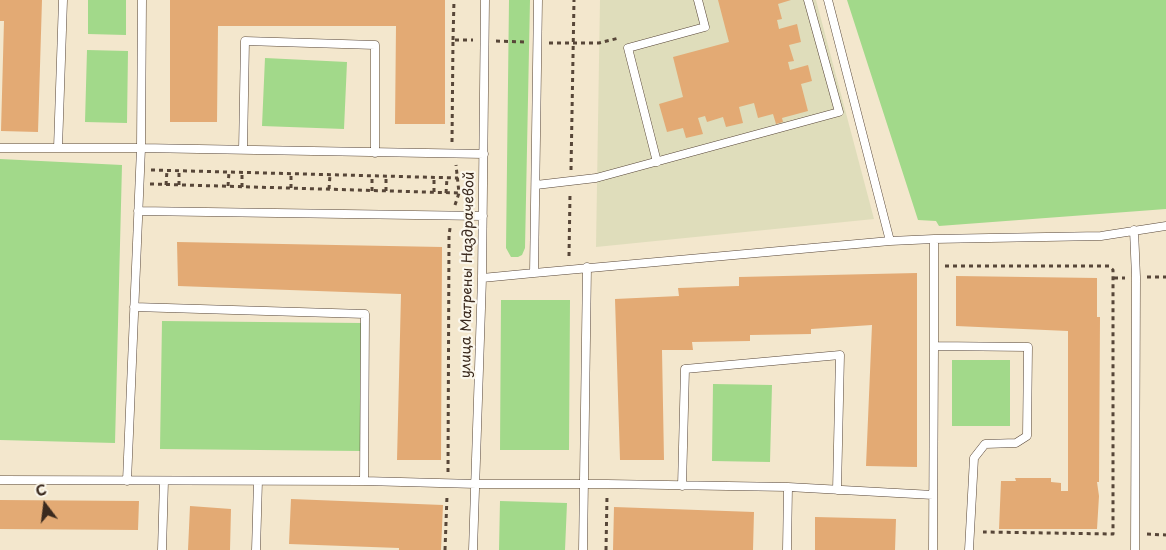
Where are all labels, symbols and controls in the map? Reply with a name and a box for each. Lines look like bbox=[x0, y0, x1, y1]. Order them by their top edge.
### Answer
street label: улица Матрены Наздрачевой bbox=[458, 172, 478, 378]
text: С bbox=[33, 479, 49, 502]
north arrow bbox=[20, 480, 70, 530]

